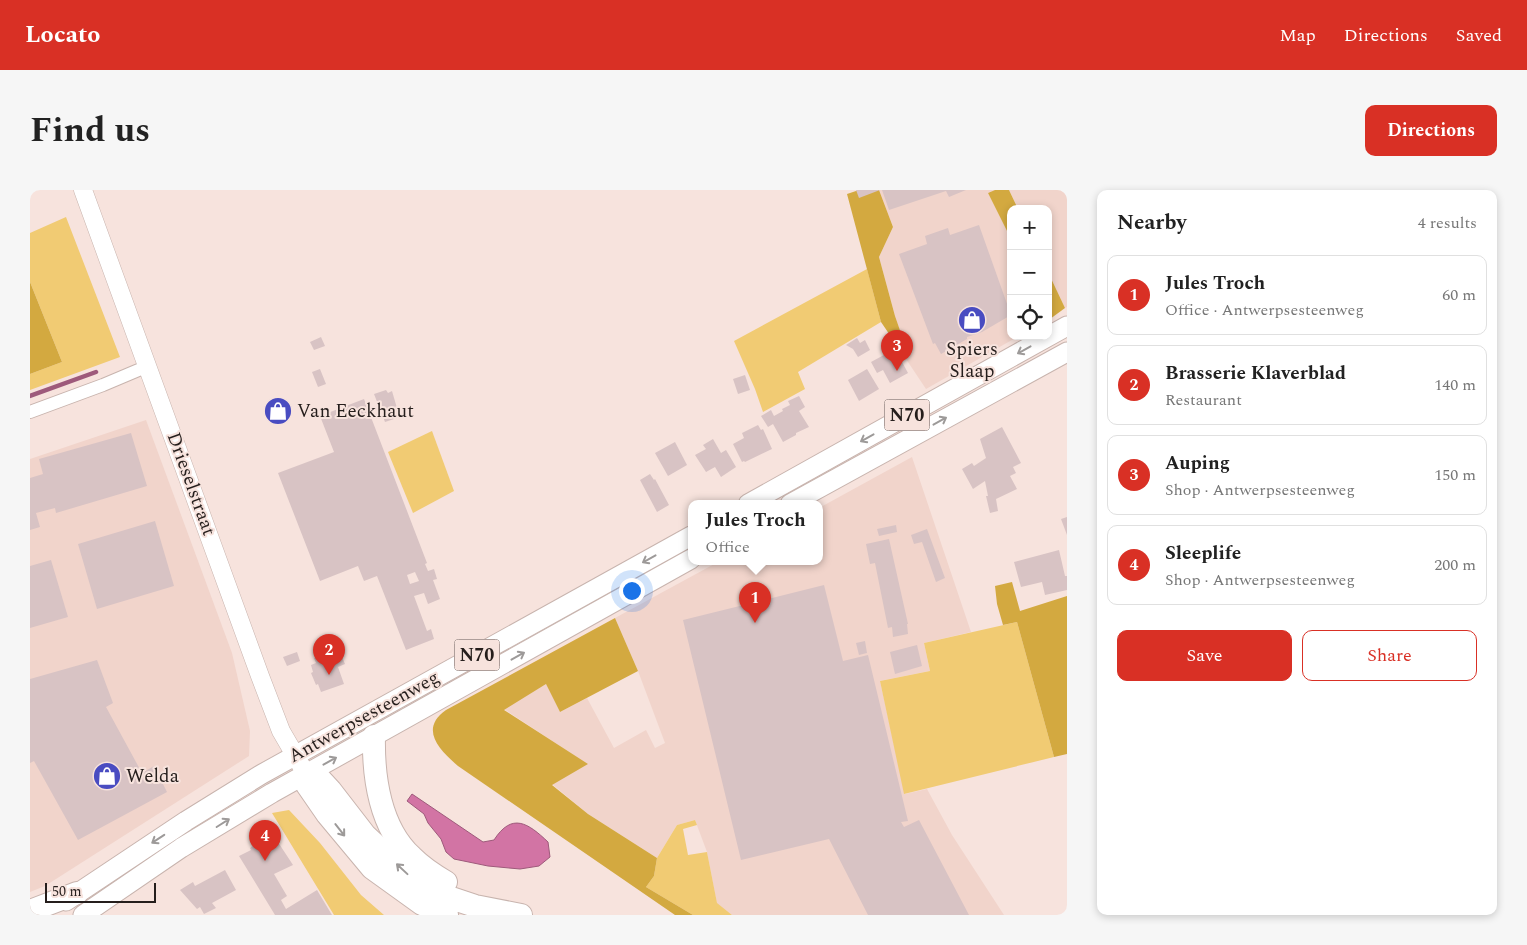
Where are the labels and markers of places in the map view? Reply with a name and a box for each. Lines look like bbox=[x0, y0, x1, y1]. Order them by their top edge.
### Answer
shop icon: Spiers Slaap bbox=[957, 305, 987, 335]
pin: 3 bbox=[881, 330, 913, 371]
place label: Spiers Slaap bbox=[946, 335, 998, 386]
shop icon: Van Eeckhaut bbox=[263, 396, 293, 426]
place label: Van Eeckhaut bbox=[297, 397, 414, 426]
pin: 1 bbox=[739, 582, 771, 623]
pin: 2 bbox=[313, 634, 345, 675]
shop icon: Welda bbox=[92, 761, 122, 791]
place label: Welda bbox=[126, 762, 180, 791]
pin: 4 bbox=[249, 820, 281, 861]

